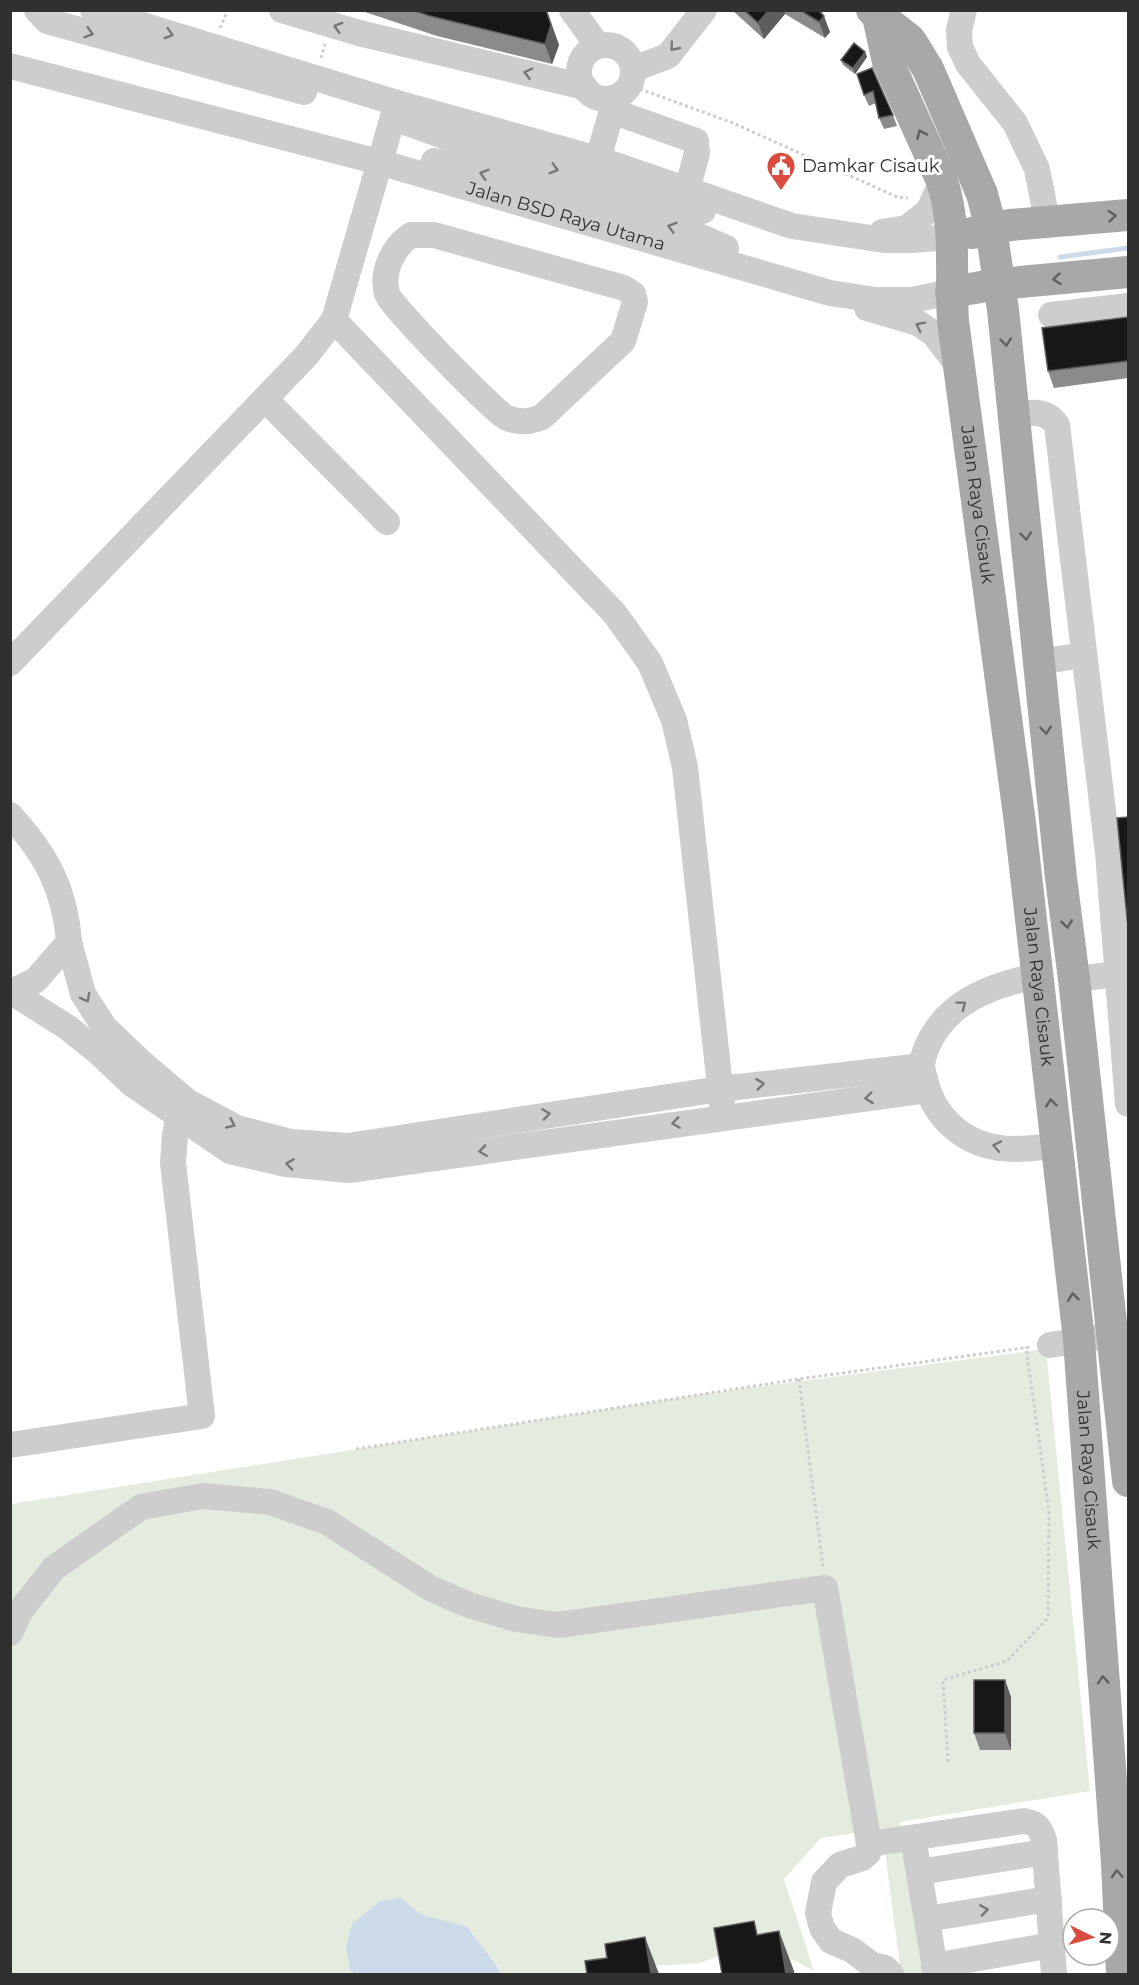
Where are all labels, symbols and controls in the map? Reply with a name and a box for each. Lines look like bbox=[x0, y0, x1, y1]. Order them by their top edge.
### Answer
one-way arrow bbox=[334, 22, 344, 34]
one-way arrow bbox=[83, 26, 94, 38]
one-way arrow bbox=[163, 27, 174, 39]
one-way arrow bbox=[671, 41, 682, 52]
one-way arrow bbox=[523, 68, 533, 81]
one-way arrow bbox=[916, 130, 928, 141]
public building icon: Damkar Cisauk bbox=[765, 150, 797, 192]
place label: Damkar Cisauk bbox=[802, 155, 940, 177]
one-way arrow bbox=[549, 162, 559, 174]
one-way arrow bbox=[479, 168, 489, 181]
street label: Jalan BSD Raya Utama bbox=[463, 177, 668, 256]
one-way arrow bbox=[1107, 210, 1117, 223]
one-way arrow bbox=[667, 222, 678, 234]
one-way arrow bbox=[1052, 273, 1061, 285]
one-way arrow bbox=[916, 322, 926, 333]
one-way arrow bbox=[999, 338, 1012, 347]
street label: Jalan Raya Cisauk bbox=[956, 423, 999, 586]
one-way arrow bbox=[1019, 532, 1032, 541]
one-way arrow bbox=[1039, 726, 1052, 735]
street label: Jalan Raya Cisauk bbox=[1019, 905, 1059, 1068]
one-way arrow bbox=[1060, 920, 1073, 929]
one-way arrow bbox=[79, 992, 90, 1002]
one-way arrow bbox=[956, 1001, 967, 1012]
one-way arrow bbox=[756, 1079, 765, 1091]
one-way arrow bbox=[865, 1091, 874, 1103]
one-way arrow bbox=[1045, 1099, 1058, 1108]
one-way arrow bbox=[542, 1109, 551, 1121]
one-way arrow bbox=[224, 1116, 235, 1128]
one-way arrow bbox=[672, 1117, 681, 1129]
one-way arrow bbox=[993, 1140, 1003, 1153]
one-way arrow bbox=[478, 1144, 488, 1156]
one-way arrow bbox=[285, 1158, 294, 1170]
one-way arrow bbox=[1068, 1292, 1080, 1301]
street label: Jalan Raya Cisauk bbox=[1072, 1389, 1105, 1551]
one-way arrow bbox=[1097, 1675, 1110, 1684]
one-way arrow bbox=[1111, 1870, 1124, 1879]
one-way arrow bbox=[980, 1904, 989, 1916]
north arrow bbox=[1061, 1907, 1121, 1967]
text: N bbox=[1095, 1931, 1115, 1946]

